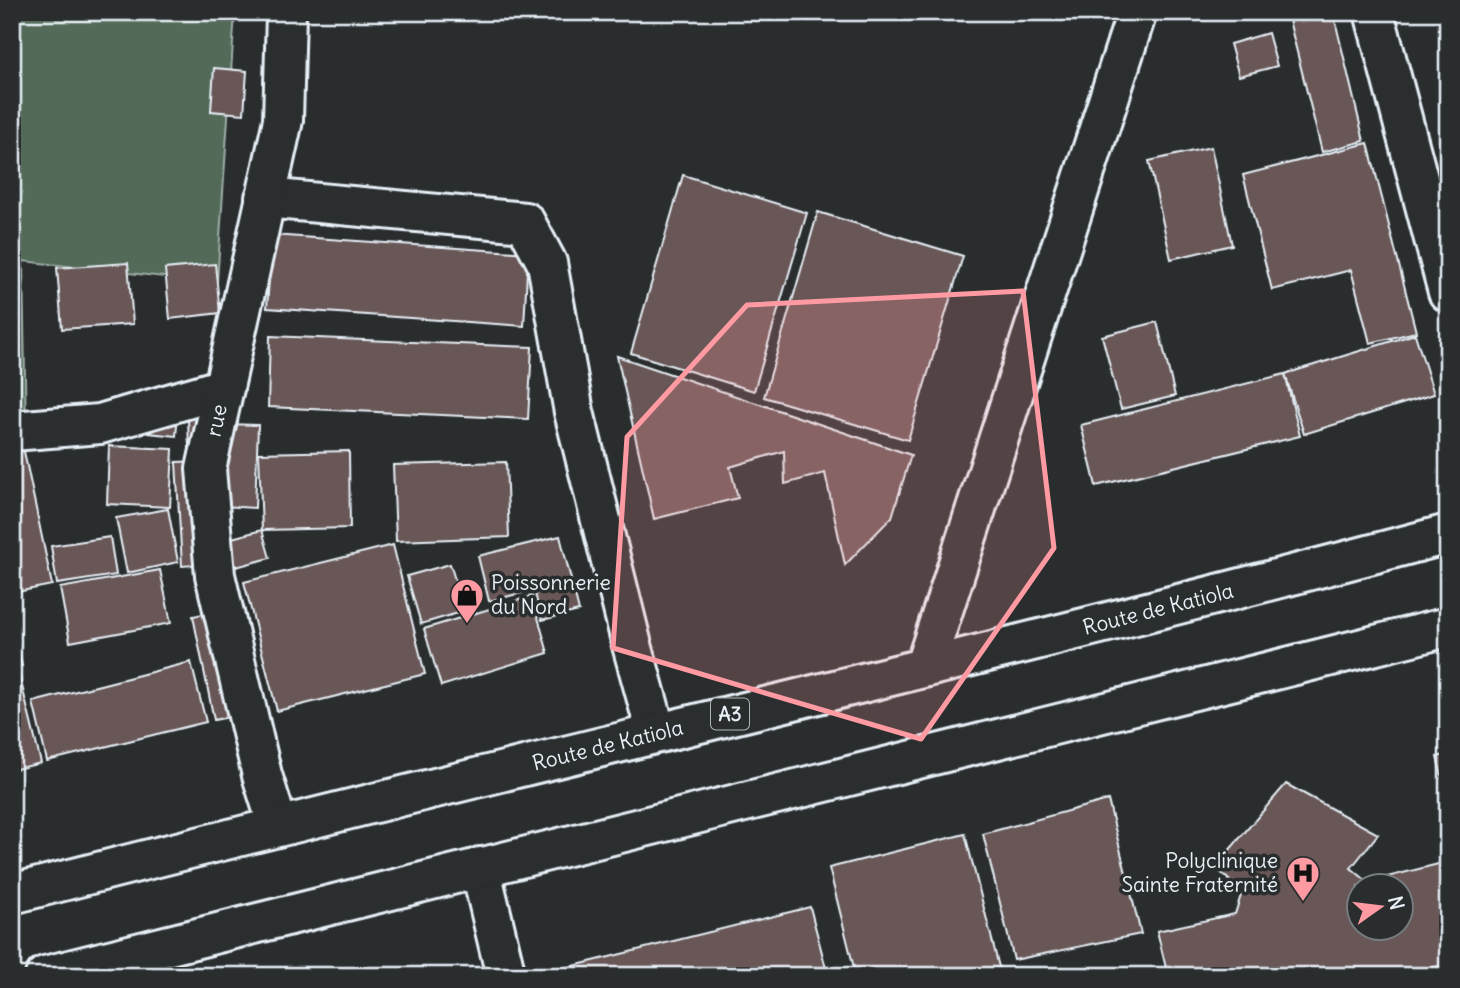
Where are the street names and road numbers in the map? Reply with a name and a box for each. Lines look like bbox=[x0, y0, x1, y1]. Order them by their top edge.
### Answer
street label: rue bbox=[200, 402, 233, 439]
street label: Route de Katiola bbox=[1080, 577, 1236, 641]
road number: A3 bbox=[711, 698, 749, 730]
street label: Route de Katiola bbox=[530, 714, 686, 777]

